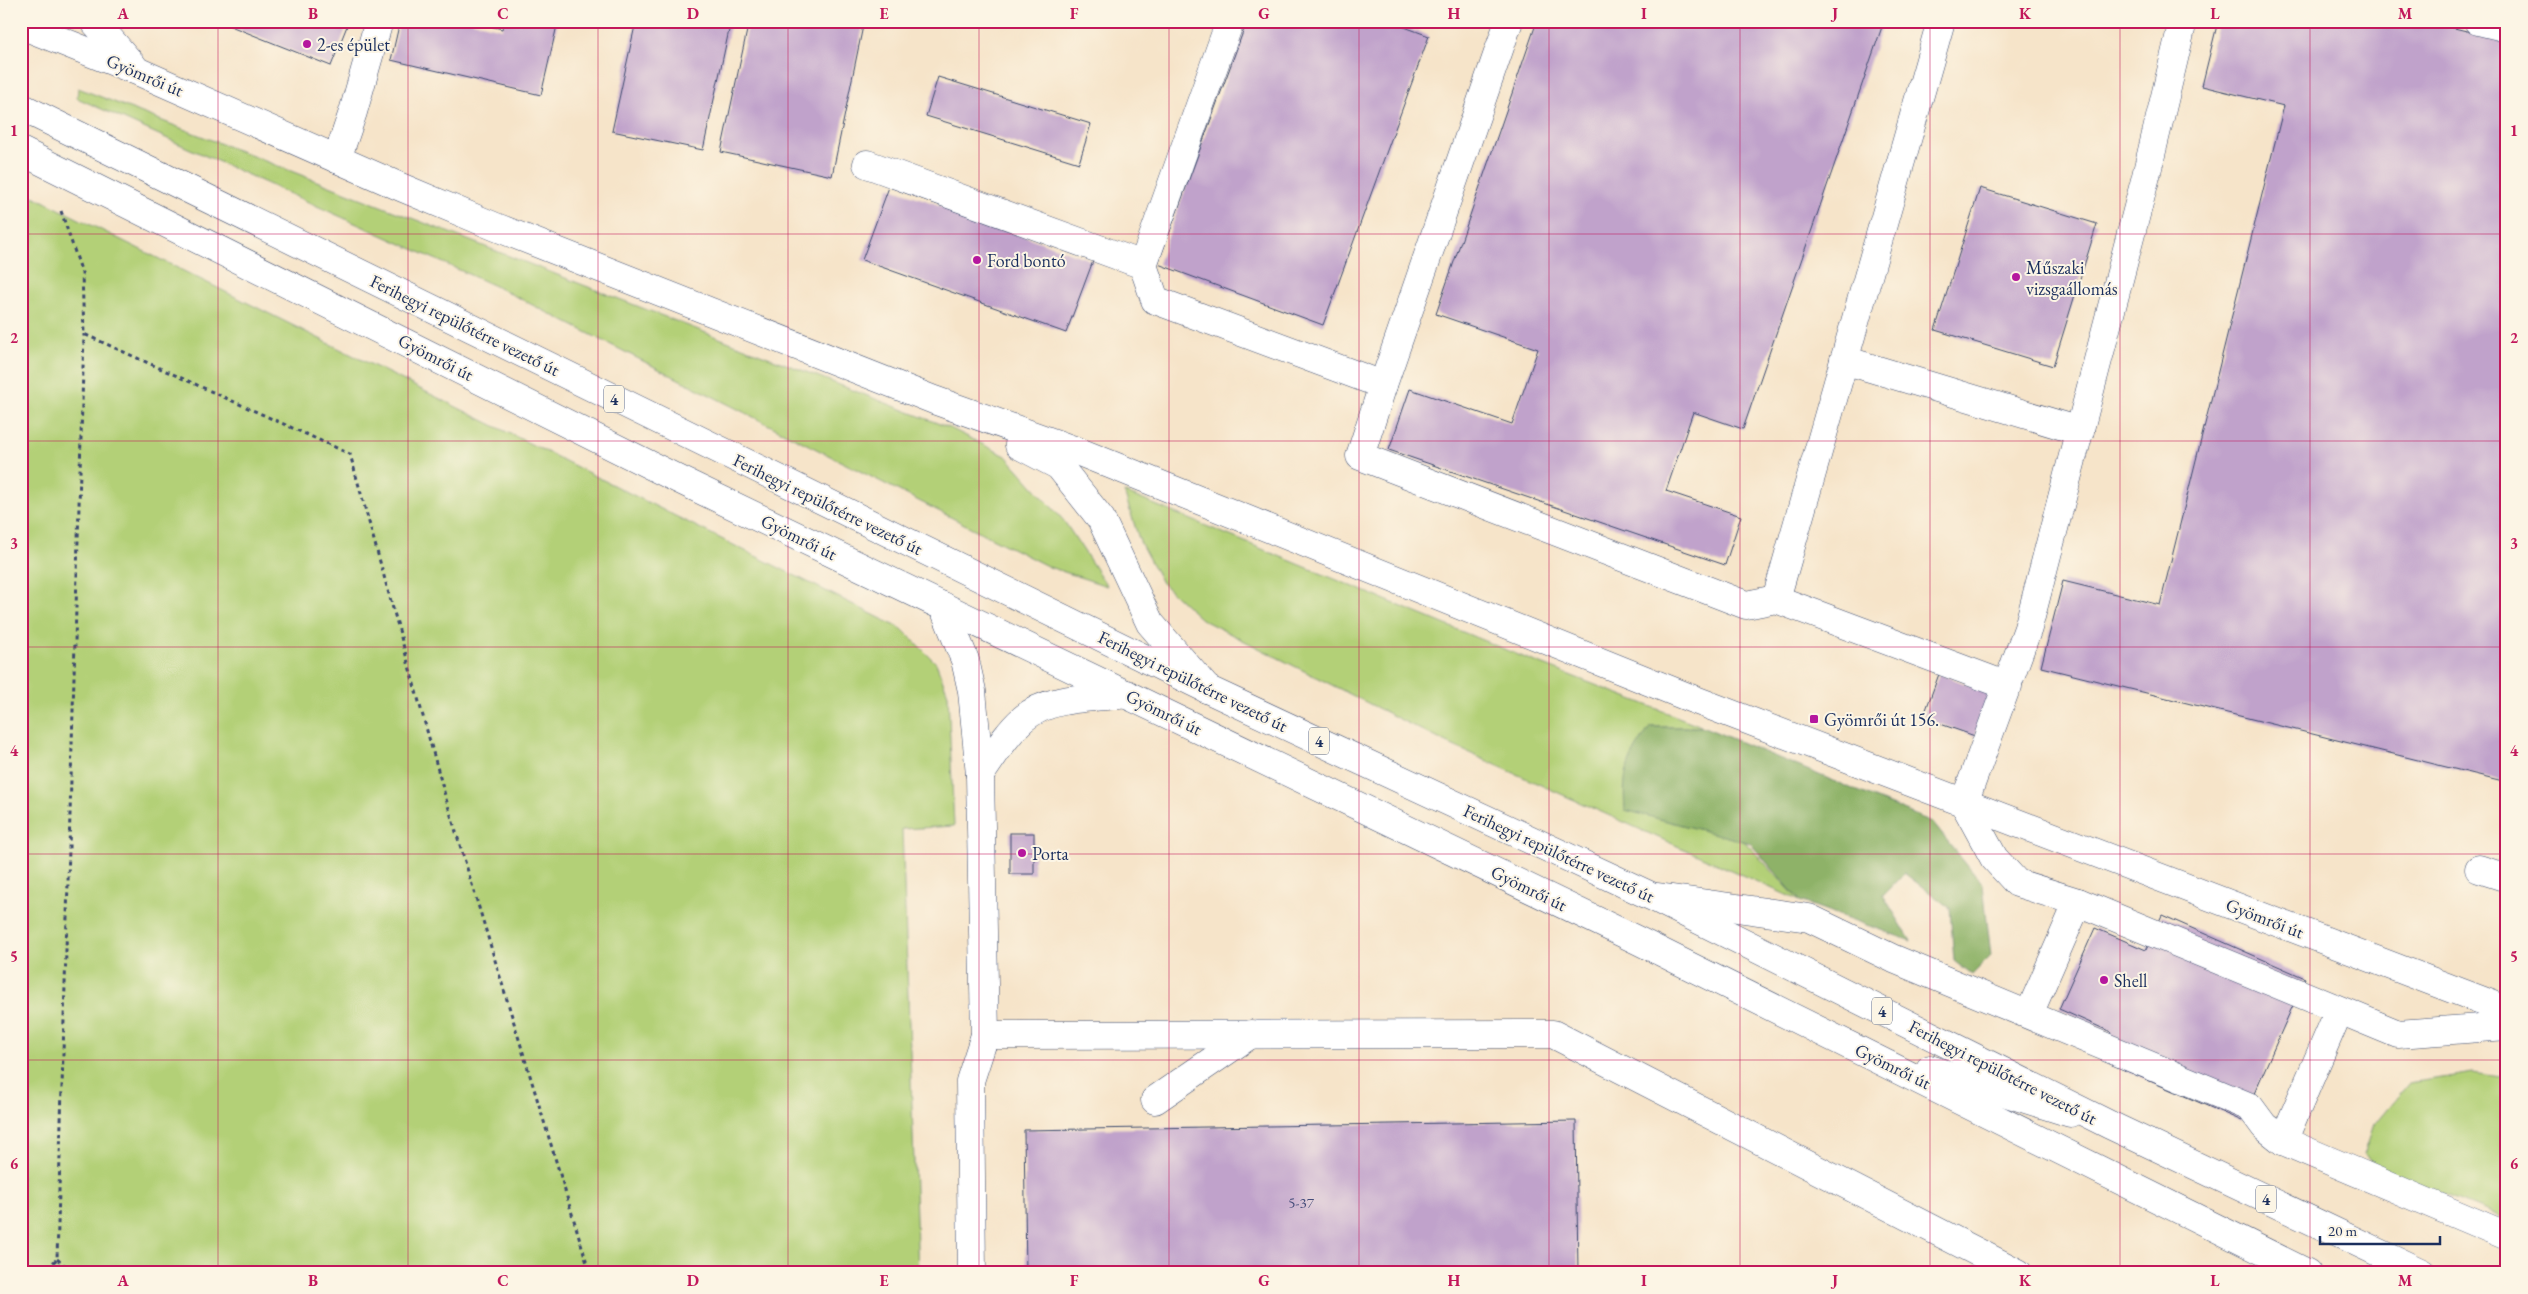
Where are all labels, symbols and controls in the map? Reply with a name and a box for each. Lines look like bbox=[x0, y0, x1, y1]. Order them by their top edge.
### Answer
text: A bbox=[116, 3, 129, 24]
text: B bbox=[308, 3, 318, 24]
text: C bbox=[497, 3, 509, 24]
text: D bbox=[687, 3, 699, 24]
text: E bbox=[879, 3, 889, 24]
text: F bbox=[1070, 3, 1079, 24]
text: G bbox=[1258, 3, 1270, 24]
text: H bbox=[1448, 3, 1461, 24]
text: I bbox=[1641, 3, 1647, 24]
text: J bbox=[1830, 3, 1838, 24]
text: K bbox=[2019, 3, 2032, 24]
text: L bbox=[2210, 3, 2220, 24]
text: M bbox=[2398, 3, 2413, 24]
place label: 2-es épület bbox=[317, 33, 390, 56]
marker: 2-es épület bbox=[301, 38, 313, 50]
street label: Gyömrői út bbox=[103, 48, 187, 102]
text: 1 bbox=[10, 120, 18, 141]
text: 1 bbox=[2510, 120, 2518, 141]
place label: Ford bontó bbox=[987, 249, 1066, 272]
marker: Ford bontó bbox=[971, 254, 983, 266]
place label: Műszaki vizsgaállomás bbox=[2026, 256, 2118, 300]
street label: Ferihegyi repülőtérre vezető út bbox=[366, 269, 564, 381]
marker: Műszaki vizsgaállomás bbox=[2010, 271, 2022, 283]
text: 2 bbox=[10, 327, 19, 348]
text: 2 bbox=[2510, 327, 2519, 348]
street label: Gyömrői út bbox=[394, 328, 478, 386]
road number: 4 bbox=[604, 386, 624, 412]
street label: Ferihegyi repülőtérre vezető út bbox=[729, 448, 927, 560]
street label: Gyömrői út bbox=[757, 509, 841, 565]
text: 3 bbox=[10, 533, 18, 554]
text: 3 bbox=[2510, 533, 2518, 554]
street label: Ferihegyi repülőtérre vezető út bbox=[1094, 625, 1292, 737]
street label: Gyömrői út bbox=[1122, 684, 1206, 740]
place label: Gyömrői út 156. bbox=[1824, 708, 1939, 731]
marker: Gyömrői út 156. bbox=[1808, 713, 1820, 725]
road number: 4 bbox=[1309, 728, 1329, 754]
text: 4 bbox=[10, 740, 19, 761]
text: 4 bbox=[2510, 740, 2519, 761]
street label: Ferihegyi repülőtérre vezető út bbox=[1460, 799, 1658, 908]
place label: Porta bbox=[1032, 842, 1070, 865]
marker: Porta bbox=[1016, 847, 1028, 859]
street label: Gyömrői út bbox=[1487, 860, 1571, 916]
street label: Gyömrői út bbox=[2223, 893, 2308, 943]
text: 5 bbox=[10, 946, 18, 967]
text: 5 bbox=[2510, 946, 2518, 967]
place label: Shell bbox=[2114, 969, 2147, 992]
marker: Shell bbox=[2098, 974, 2110, 986]
road number: 4 bbox=[1872, 998, 1892, 1024]
street label: Ferihegyi repülőtérre vezető út bbox=[1905, 1015, 2101, 1130]
street label: Gyömrői út bbox=[1851, 1038, 1935, 1094]
text: 6 bbox=[10, 1153, 19, 1174]
text: 6 bbox=[2510, 1153, 2519, 1174]
road number: 4 bbox=[2256, 1186, 2276, 1212]
house number: 5-37 bbox=[1288, 1193, 1315, 1212]
scale bar bbox=[2320, 1214, 2440, 1246]
text: 20 m bbox=[2328, 1221, 2357, 1240]
text: A bbox=[116, 1270, 129, 1291]
text: B bbox=[308, 1270, 318, 1291]
text: C bbox=[497, 1270, 509, 1291]
text: D bbox=[687, 1270, 699, 1291]
text: E bbox=[879, 1270, 889, 1291]
text: F bbox=[1070, 1270, 1079, 1291]
text: G bbox=[1258, 1270, 1270, 1291]
text: H bbox=[1448, 1270, 1461, 1291]
text: I bbox=[1641, 1270, 1647, 1291]
text: J bbox=[1830, 1270, 1838, 1291]
text: K bbox=[2019, 1270, 2032, 1291]
text: L bbox=[2210, 1270, 2220, 1291]
text: M bbox=[2398, 1270, 2413, 1291]

